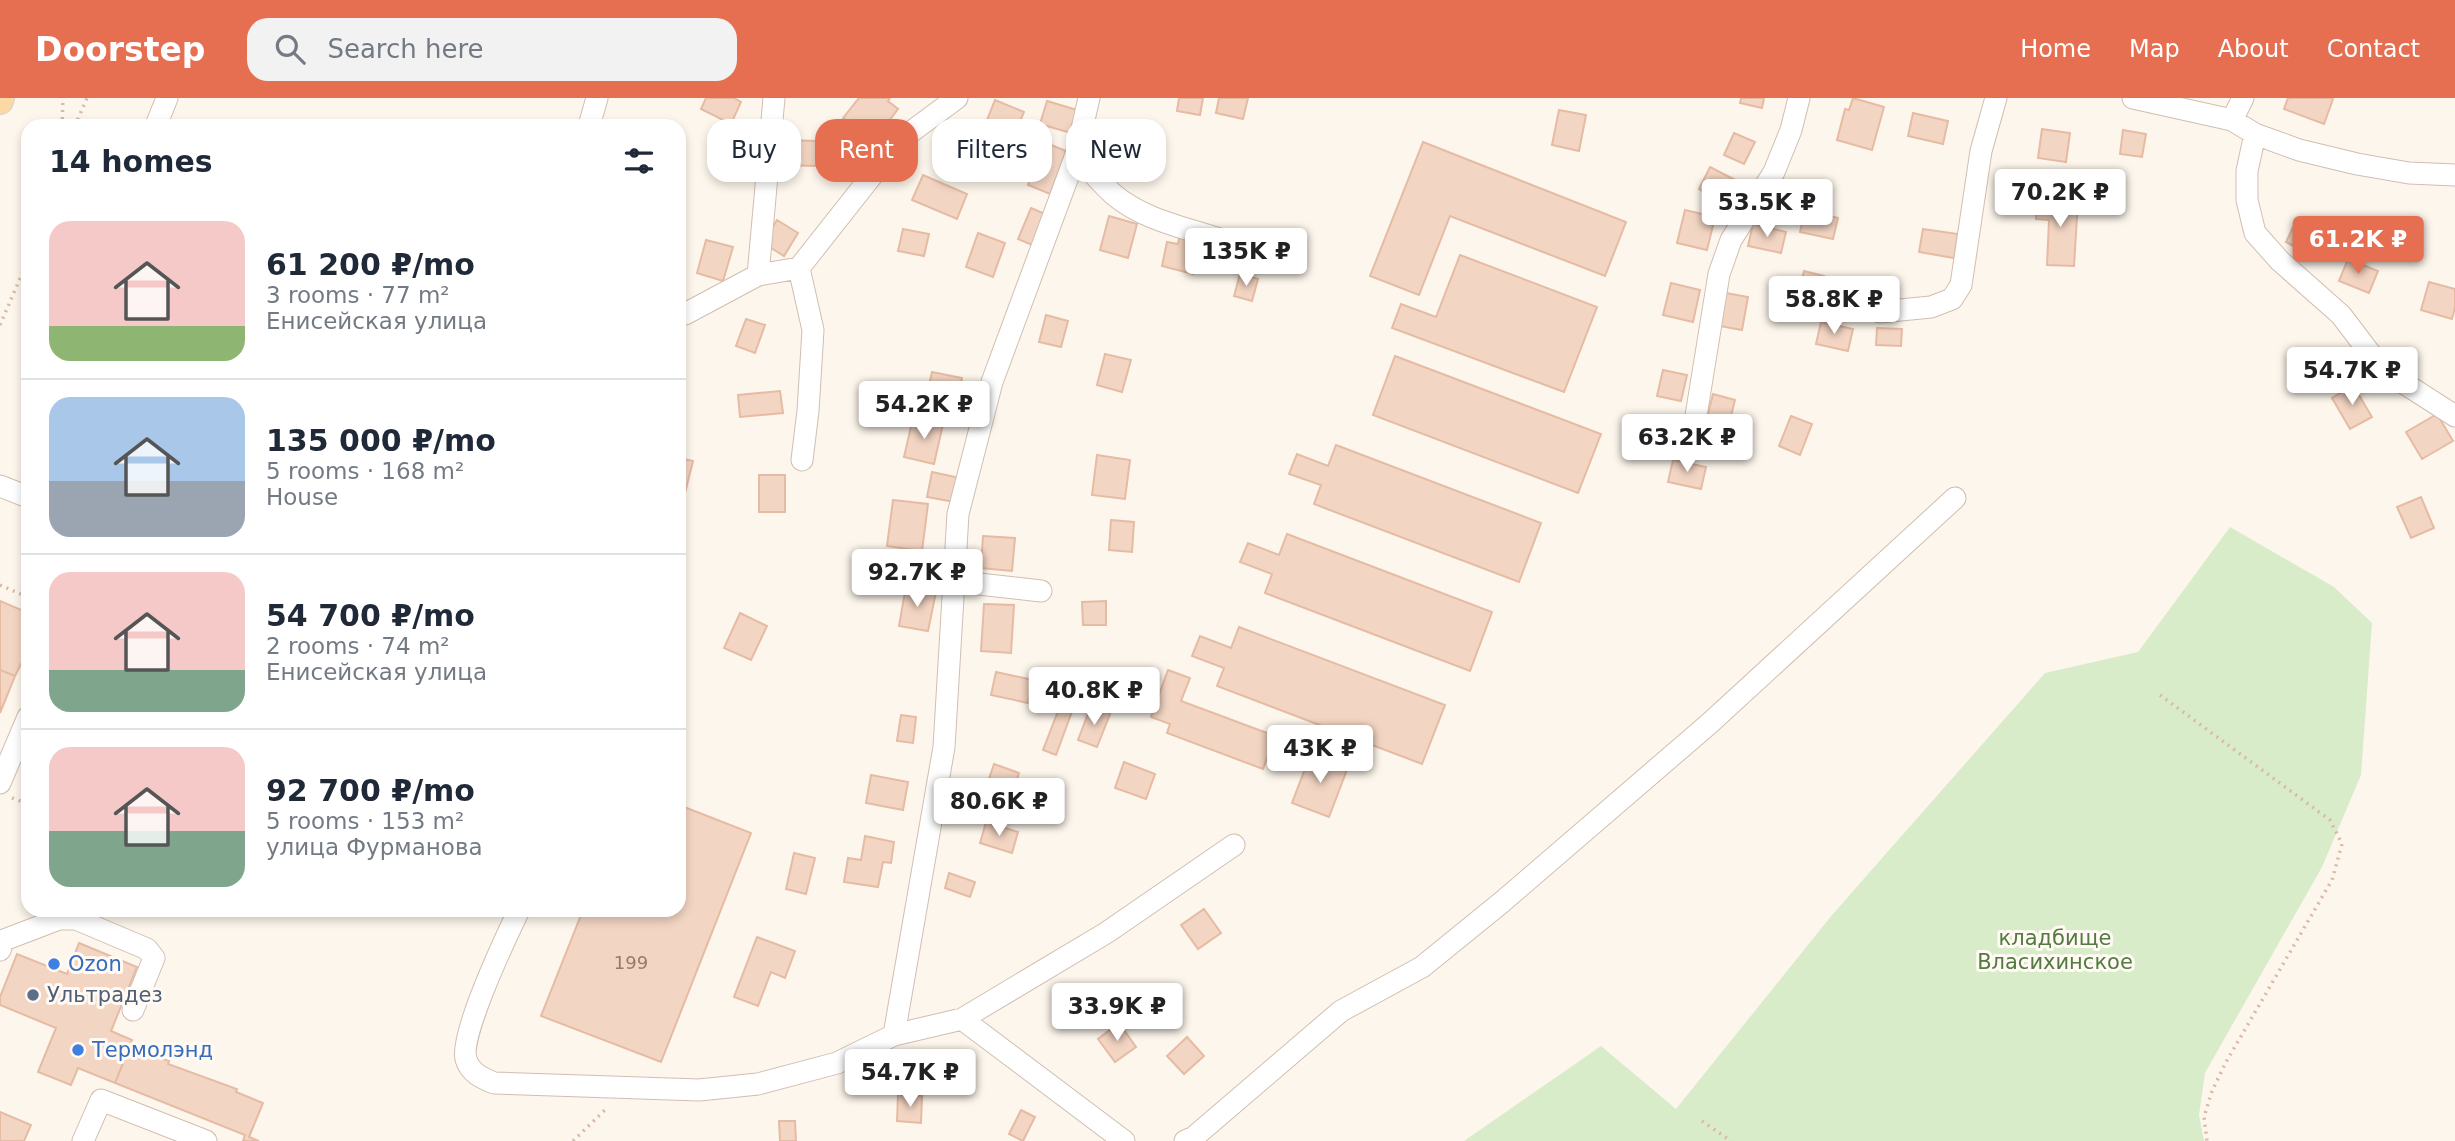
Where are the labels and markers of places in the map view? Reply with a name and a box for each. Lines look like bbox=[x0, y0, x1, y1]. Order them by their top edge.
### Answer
pin: 70.2K ₽ bbox=[1995, 170, 2125, 229]
pin: 53.5K ₽ bbox=[1702, 180, 1832, 239]
pin: 61.2K ₽ bbox=[2293, 216, 2423, 276]
pin: 135K ₽ bbox=[1189, 228, 1303, 288]
pin: 58.8K ₽ bbox=[1769, 276, 1899, 336]
pin: 54.7K ₽ bbox=[2287, 348, 2417, 407]
pin: 54.2K ₽ bbox=[859, 382, 989, 441]
pin: 63.2K ₽ bbox=[1622, 414, 1752, 474]
pin: 92.7K ₽ bbox=[852, 550, 982, 609]
pin: 40.8K ₽ bbox=[1029, 668, 1159, 727]
pin: 43K ₽ bbox=[1271, 726, 1369, 785]
pin: 80.6K ₽ bbox=[934, 778, 1064, 838]
place label: Ozon bbox=[68, 952, 122, 976]
marker: Ozon bbox=[46, 956, 62, 972]
place label: Ультрадез bbox=[47, 983, 163, 1007]
pin: 33.9K ₽ bbox=[1052, 984, 1182, 1043]
marker: Ультрадез bbox=[25, 987, 41, 1003]
place label: Термолэнд bbox=[91, 1038, 213, 1062]
marker: Термолэнд bbox=[70, 1042, 86, 1058]
pin: 54.7K ₽ bbox=[845, 1049, 975, 1109]

